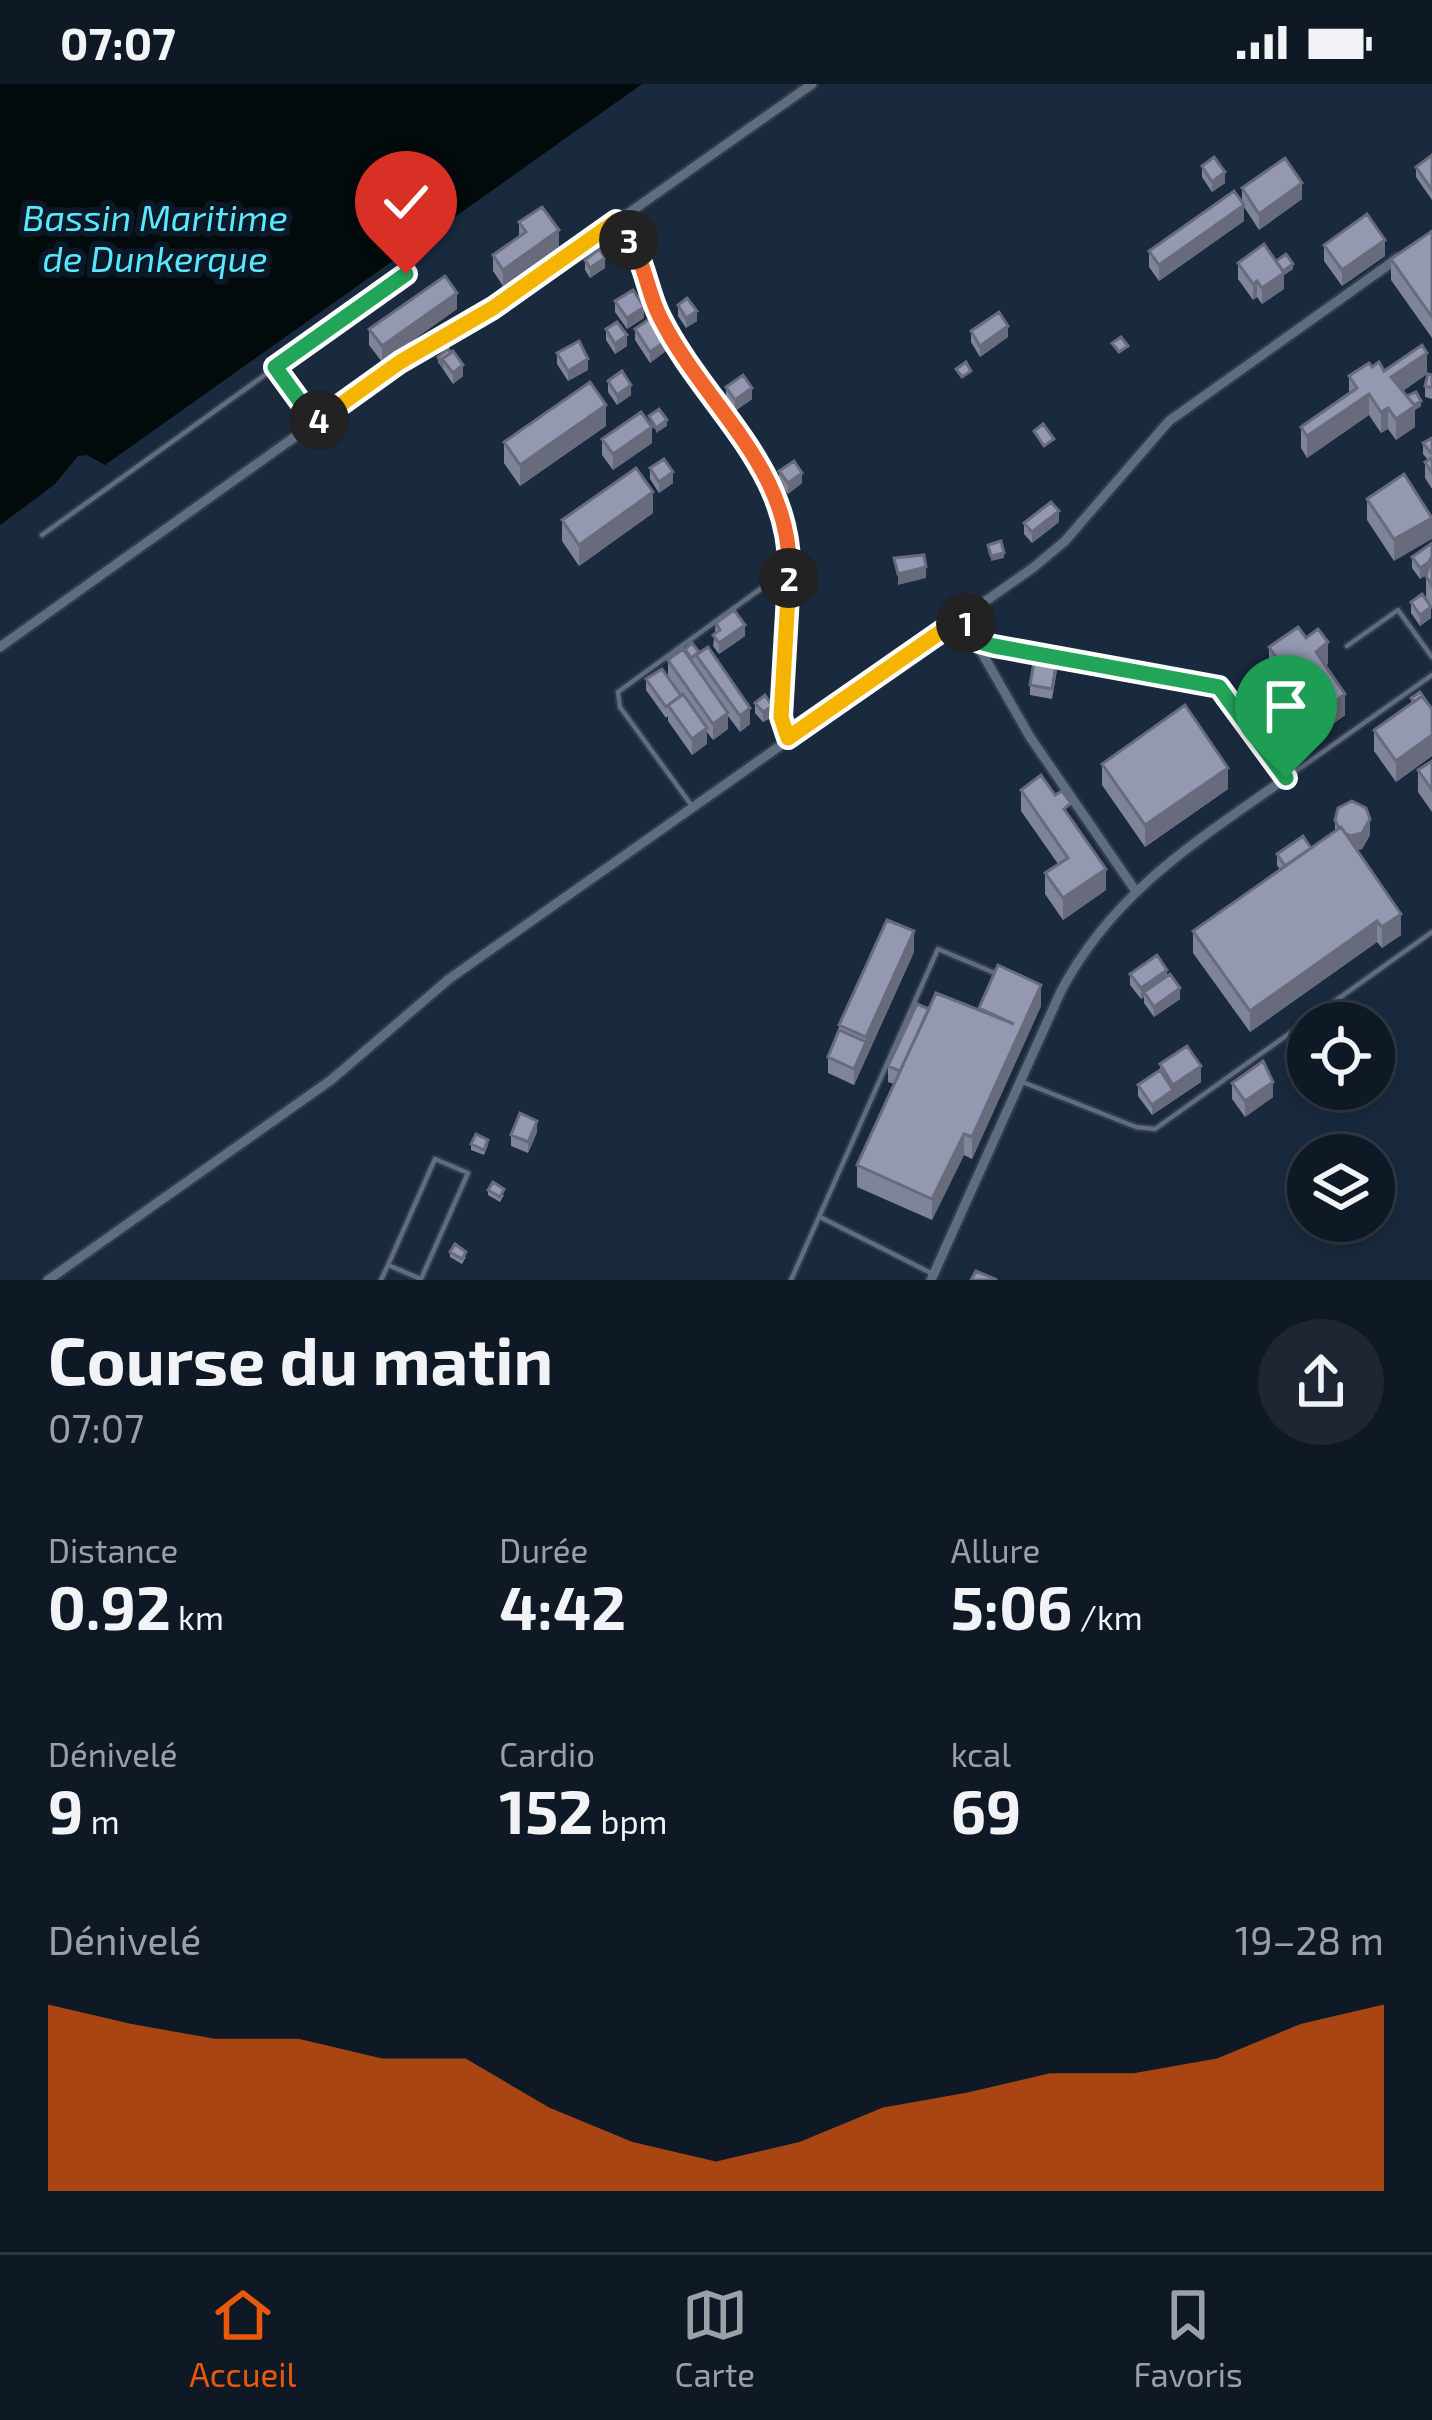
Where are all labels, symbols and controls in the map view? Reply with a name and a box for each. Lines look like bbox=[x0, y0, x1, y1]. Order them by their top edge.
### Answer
text: 07:07 bbox=[60, 15, 176, 69]
pin bbox=[355, 151, 457, 274]
icon: check bbox=[373, 169, 439, 235]
water label: Bassin Maritime de Dunkerque bbox=[22, 195, 288, 279]
pin: 3 bbox=[599, 210, 659, 270]
text: 3 bbox=[620, 220, 638, 260]
pin: 4 bbox=[289, 390, 349, 450]
text: 4 bbox=[308, 400, 330, 440]
pin: 2 bbox=[759, 548, 819, 608]
text: 2 bbox=[779, 558, 799, 598]
pin: 1 bbox=[936, 593, 996, 653]
text: 1 bbox=[959, 603, 973, 643]
pin bbox=[1235, 655, 1337, 778]
icon: arrive bbox=[1253, 673, 1319, 739]
map controls bbox=[1287, 1002, 1395, 1242]
button: locate bbox=[1287, 1002, 1395, 1110]
button: layers bbox=[1287, 1134, 1395, 1242]
text: Course du matin bbox=[48, 1319, 553, 1398]
button: share bbox=[1258, 1319, 1384, 1445]
text: 07:07 bbox=[48, 1404, 144, 1451]
text: Distance bbox=[48, 1530, 178, 1570]
text: Durée bbox=[499, 1530, 588, 1570]
text: Allure bbox=[951, 1530, 1040, 1570]
text: 0.92 bbox=[48, 1570, 171, 1642]
text: 4:42 bbox=[499, 1570, 626, 1642]
text: 5:06 bbox=[951, 1570, 1072, 1642]
text: km bbox=[171, 1597, 224, 1637]
text: /km bbox=[1072, 1597, 1143, 1637]
text: Dénivelé bbox=[48, 1734, 178, 1774]
text: Cardio bbox=[499, 1734, 595, 1774]
text: kcal bbox=[951, 1734, 1011, 1774]
text: 9 bbox=[48, 1774, 83, 1846]
text: 152 bbox=[499, 1774, 593, 1846]
text: 69 bbox=[951, 1774, 1021, 1846]
text: m bbox=[83, 1801, 120, 1841]
text: bpm bbox=[593, 1801, 667, 1841]
text: Dénivelé bbox=[48, 1916, 201, 1963]
text: 19–28 m bbox=[1235, 1916, 1384, 1963]
tab: Accueil bbox=[189, 2282, 296, 2394]
tab: Carte bbox=[675, 2282, 755, 2394]
tab: Favoris bbox=[1133, 2282, 1243, 2394]

